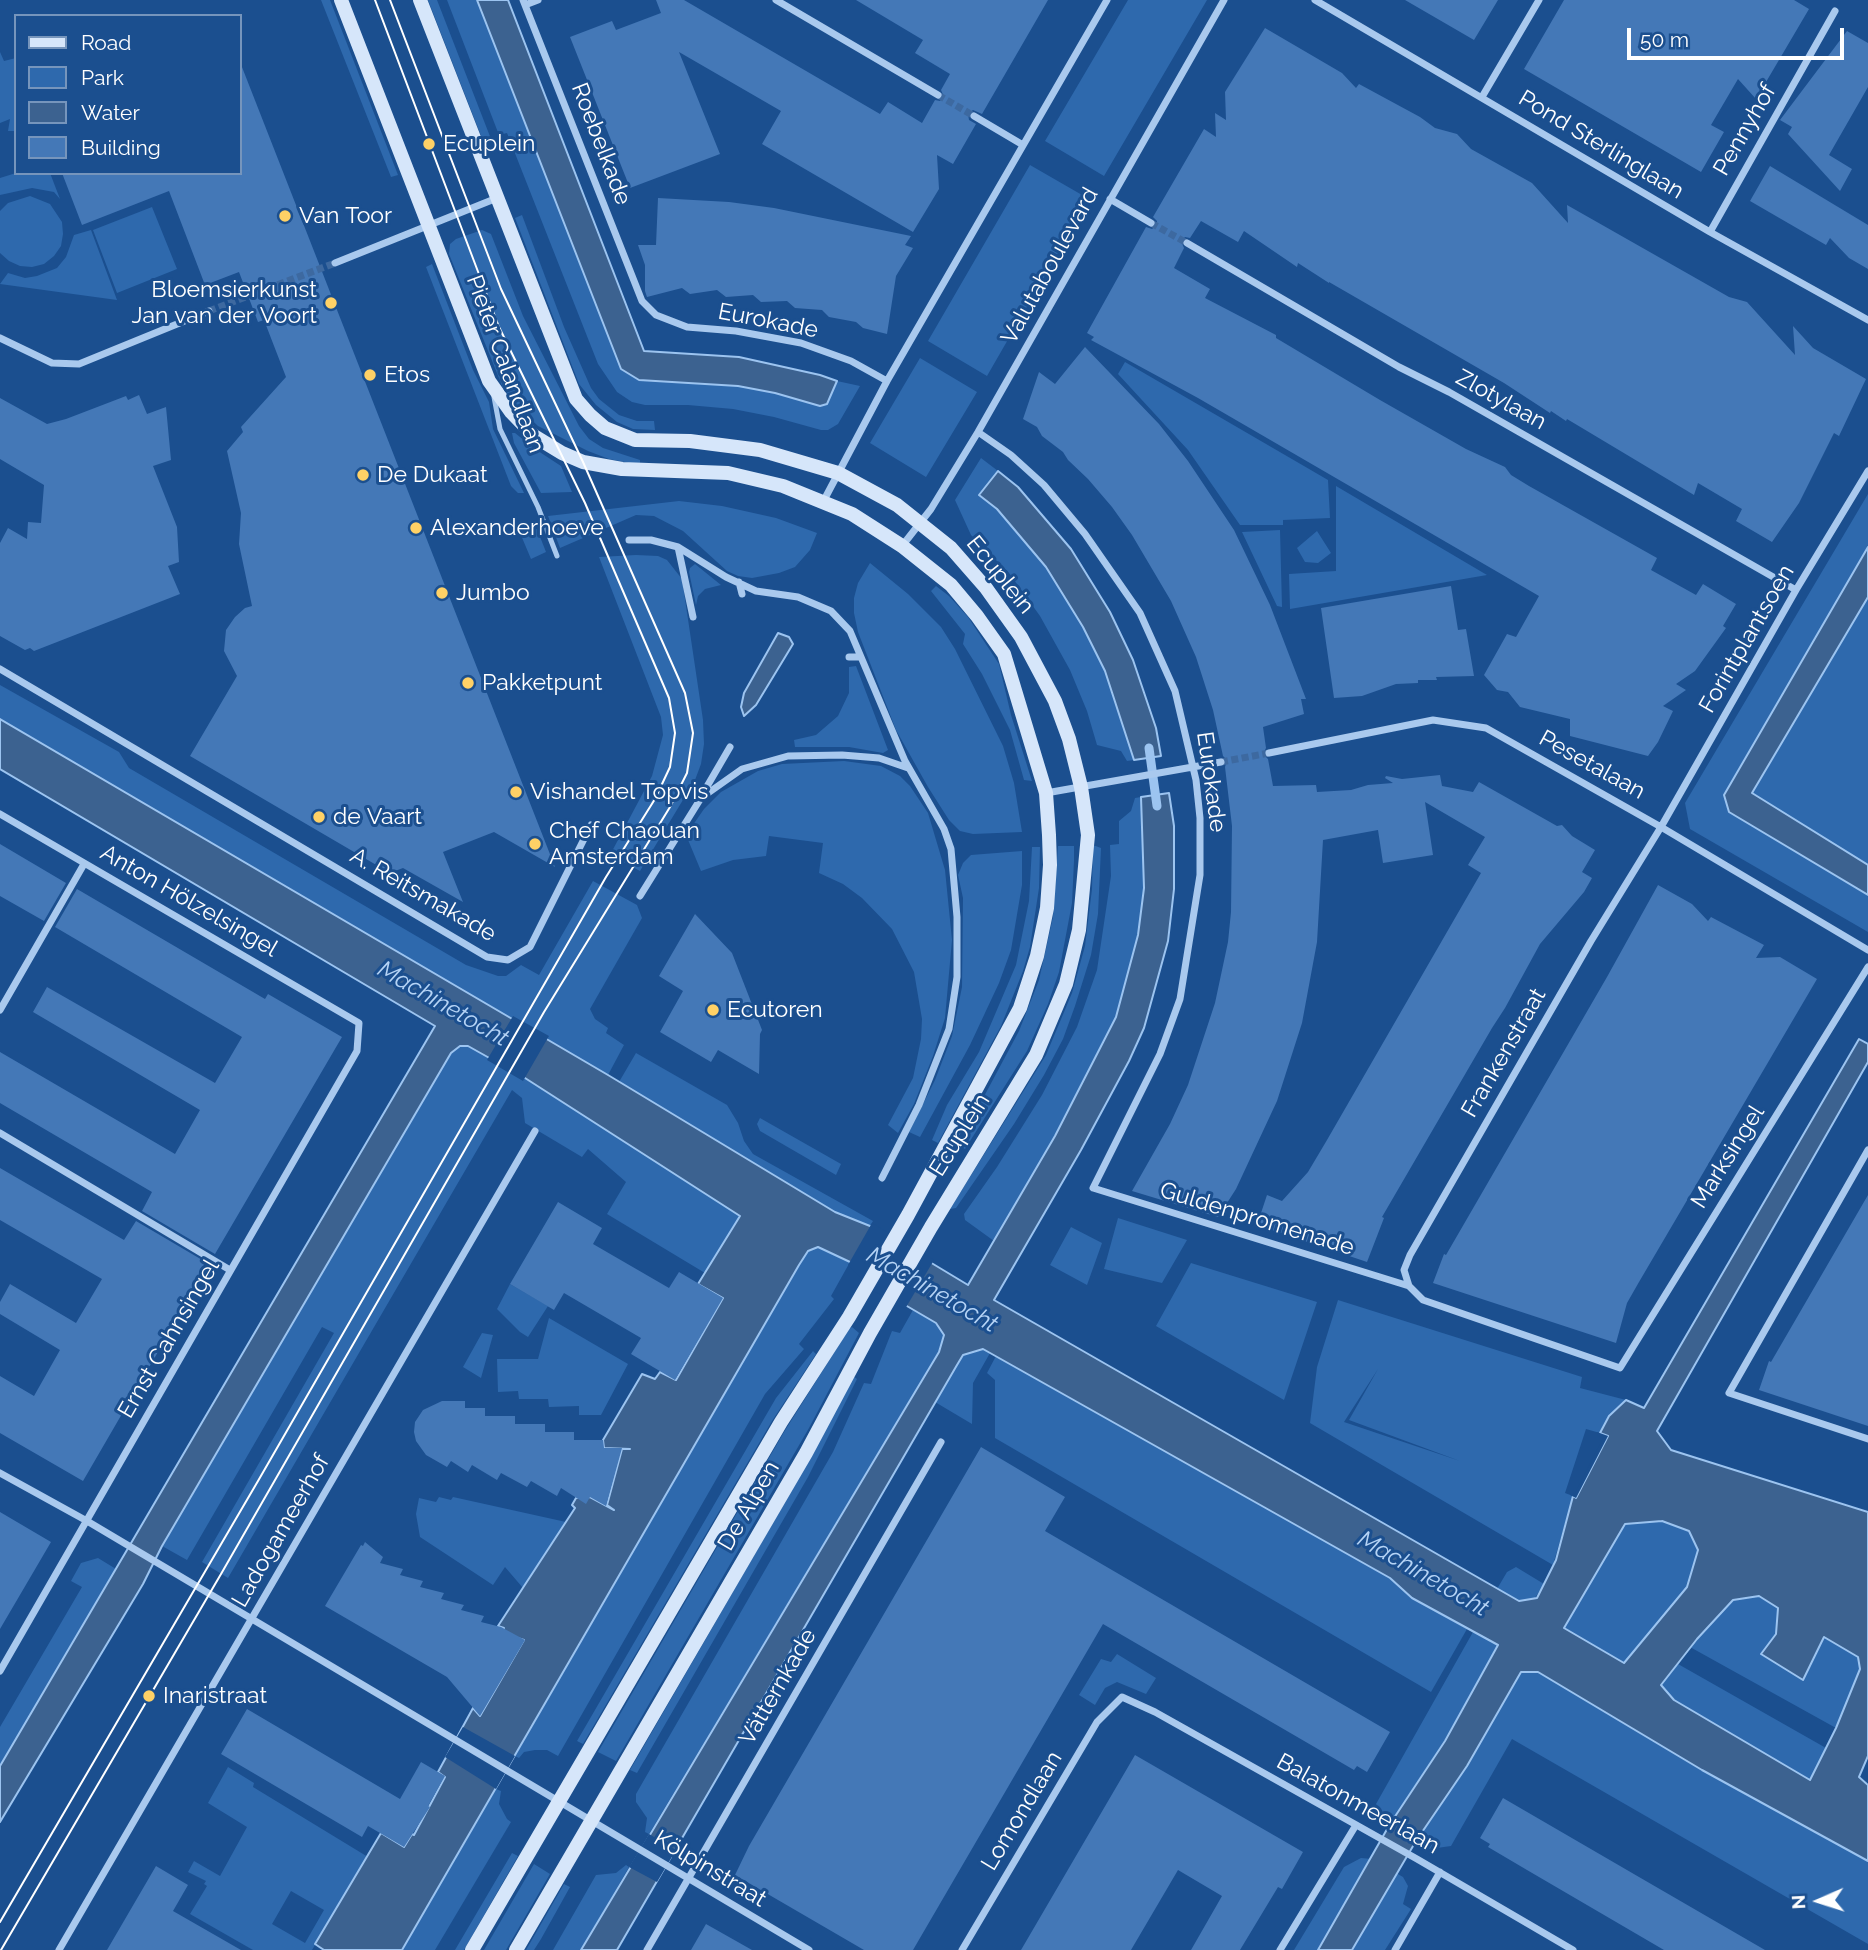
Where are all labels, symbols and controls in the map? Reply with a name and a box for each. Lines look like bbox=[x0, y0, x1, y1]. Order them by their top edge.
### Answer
legend bbox=[14, 14, 242, 175]
scale bar bbox=[1630, 14, 1847, 58]
text: 50 m bbox=[1640, 27, 1689, 52]
text: Road bbox=[81, 30, 131, 55]
text: Park bbox=[81, 65, 124, 90]
street label: Roebelkade bbox=[565, 79, 637, 209]
street label: Pennyhof bbox=[1708, 79, 1782, 181]
street label: Pond Sterlinglaan bbox=[1513, 85, 1689, 205]
text: Water bbox=[81, 100, 140, 125]
place label: Ecuplein bbox=[443, 130, 535, 158]
text: Building bbox=[81, 135, 161, 160]
marker: Ecuplein bbox=[421, 136, 437, 152]
street label: Valutaboulevard bbox=[996, 183, 1104, 349]
place label: Van Toor bbox=[299, 202, 392, 230]
marker: Van Toor bbox=[277, 208, 293, 224]
street label: Pieter Calandlaan bbox=[460, 271, 550, 457]
place label: Bloemsierkunst Jan van der Voort bbox=[132, 276, 317, 330]
marker: Bloemsierkunst Jan van der Voort bbox=[323, 295, 339, 311]
street label: Eurokade bbox=[716, 298, 820, 344]
place label: Etos bbox=[384, 361, 430, 389]
street label: Zlotylaan bbox=[1451, 364, 1551, 436]
marker: Etos bbox=[362, 367, 378, 383]
place label: De Dukaat bbox=[377, 461, 488, 489]
marker: De Dukaat bbox=[355, 467, 371, 483]
place label: Alexanderhoeve bbox=[430, 514, 604, 542]
marker: Alexanderhoeve bbox=[408, 520, 424, 536]
street label: Ecuplein bbox=[960, 530, 1040, 620]
street label: Forintplantsoen bbox=[1693, 560, 1801, 718]
place label: Jumbo bbox=[456, 579, 530, 607]
marker: Jumbo bbox=[434, 585, 450, 601]
place label: Pakketpunt bbox=[482, 669, 602, 697]
marker: Pakketpunt bbox=[460, 675, 476, 691]
street label: Pesetalaan bbox=[1534, 725, 1650, 805]
street label: Eurokade bbox=[1190, 730, 1232, 834]
place label: Vishandel Topvis bbox=[530, 778, 708, 806]
marker: Vishandel Topvis bbox=[508, 784, 524, 800]
place label: de Vaart bbox=[333, 803, 422, 831]
marker: de Vaart bbox=[311, 809, 327, 825]
place label: Chef Chaouan Amsterdam bbox=[549, 817, 700, 871]
marker: Chef Chaouan Amsterdam bbox=[527, 836, 543, 852]
street label: Anton Hölzelsingel bbox=[95, 839, 283, 963]
street label: A. Reitsmakade bbox=[345, 842, 501, 948]
water label: Machinetocht bbox=[372, 955, 514, 1053]
street label: Frankenstraat bbox=[1456, 983, 1552, 1123]
place label: Ecutoren bbox=[727, 996, 823, 1024]
marker: Ecutoren bbox=[705, 1002, 721, 1018]
street label: Ecuplein bbox=[924, 1089, 996, 1181]
street label: Marksingel bbox=[1685, 1100, 1771, 1214]
street label: Guldenpromenade bbox=[1157, 1176, 1357, 1262]
water label: Machinetocht bbox=[861, 1241, 1003, 1339]
street label: Ernst Cahnsingel bbox=[112, 1255, 226, 1423]
street label: Ladogameerhof bbox=[226, 1450, 336, 1612]
street label: De Alpen bbox=[712, 1456, 786, 1556]
water label: Machinetocht bbox=[1352, 1525, 1494, 1623]
street label: Vätternkade bbox=[734, 1624, 822, 1750]
place label: Inaristraat bbox=[163, 1682, 267, 1710]
marker: Inaristraat bbox=[141, 1688, 157, 1704]
street label: Lomondlaan bbox=[976, 1746, 1068, 1876]
street label: Balatonmeerlaan bbox=[1272, 1748, 1444, 1860]
street label: Kölpinstraat bbox=[649, 1825, 771, 1913]
north arrow bbox=[1784, 1866, 1854, 1936]
text: N bbox=[1787, 1894, 1809, 1910]

